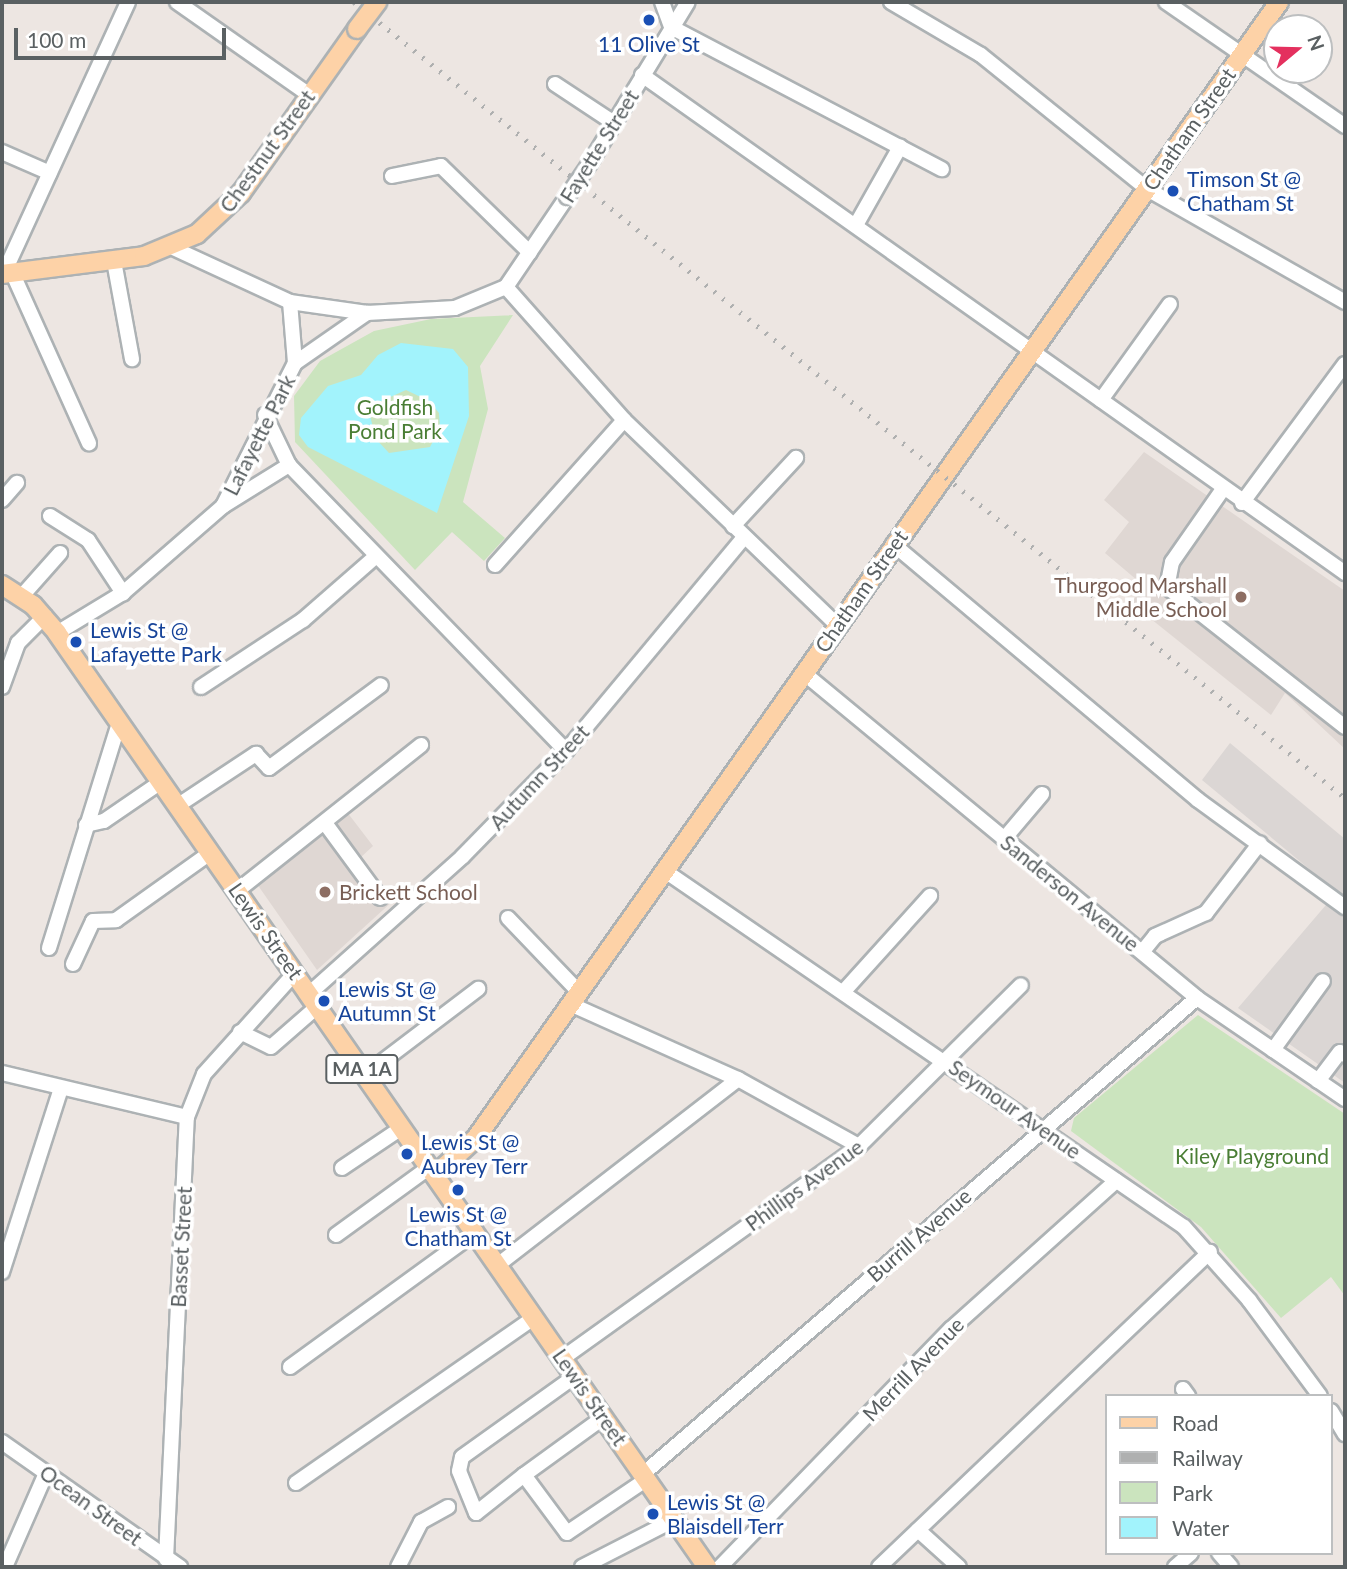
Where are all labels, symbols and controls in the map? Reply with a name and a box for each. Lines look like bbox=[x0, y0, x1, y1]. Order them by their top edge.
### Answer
marker: 11 Olive St bbox=[641, 12, 657, 28]
scale bar bbox=[18, 14, 229, 58]
north arrow bbox=[1263, 14, 1333, 84]
text: 100 m bbox=[27, 27, 86, 52]
place label: 11 Olive St bbox=[598, 31, 700, 57]
text: N bbox=[1303, 32, 1330, 53]
street label: Chatham Street bbox=[1137, 63, 1241, 195]
street label: Chestnut Street bbox=[214, 85, 320, 217]
street label: Fayette Street bbox=[554, 85, 644, 207]
place label: Timson St @ Chatham St bbox=[1187, 166, 1301, 216]
marker: Timson St @ Chatham St bbox=[1165, 183, 1181, 199]
street label: Lafayette Park bbox=[218, 371, 300, 499]
park label: Goldfish Pond Park bbox=[348, 394, 442, 444]
street label: Chatham Street bbox=[809, 525, 913, 657]
place label: Thurgood Marshall Middle School bbox=[1054, 572, 1227, 622]
marker: Thurgood Marshall Middle School bbox=[1233, 589, 1249, 605]
place label: Lewis St @ Lafayette Park bbox=[90, 617, 222, 667]
marker: Lewis St @ Lafayette Park bbox=[68, 634, 84, 650]
street label: Autumn Street bbox=[484, 719, 594, 835]
street label: Sanderson Avenue bbox=[995, 829, 1145, 957]
street label: Lewis Street bbox=[223, 878, 309, 984]
place label: Brickett School bbox=[339, 879, 478, 905]
marker: Brickett School bbox=[317, 884, 333, 900]
place label: Lewis St @ Autumn St bbox=[338, 976, 436, 1026]
marker: Lewis St @ Autumn St bbox=[316, 993, 332, 1009]
road number: MA 1A bbox=[324, 1054, 400, 1084]
street label: Seymour Avenue bbox=[944, 1054, 1086, 1164]
place label: Lewis St @ Aubrey Terr bbox=[421, 1129, 529, 1179]
street label: Phillips Avenue bbox=[740, 1134, 868, 1236]
park label: Kiley Playground bbox=[1175, 1143, 1329, 1169]
marker: Lewis St @ Aubrey Terr bbox=[399, 1146, 415, 1162]
marker: Lewis St @ Chatham St bbox=[450, 1182, 466, 1198]
street label: Burrill Avenue bbox=[862, 1183, 976, 1287]
street label: Basset Street bbox=[165, 1186, 197, 1308]
place label: Lewis St @ Chatham St bbox=[405, 1201, 511, 1251]
street label: Merrill Avenue bbox=[857, 1312, 969, 1426]
street label: Lewis Street bbox=[547, 1344, 633, 1450]
legend bbox=[1106, 1394, 1333, 1555]
text: Road bbox=[1172, 1410, 1219, 1435]
text: Railway bbox=[1172, 1445, 1243, 1470]
street label: Ocean Street bbox=[35, 1459, 147, 1551]
text: Park bbox=[1172, 1480, 1213, 1505]
place label: Lewis St @ Blaisdell Terr bbox=[667, 1489, 784, 1539]
marker: Lewis St @ Blaisdell Terr bbox=[645, 1506, 661, 1522]
text: Water bbox=[1172, 1515, 1229, 1540]

